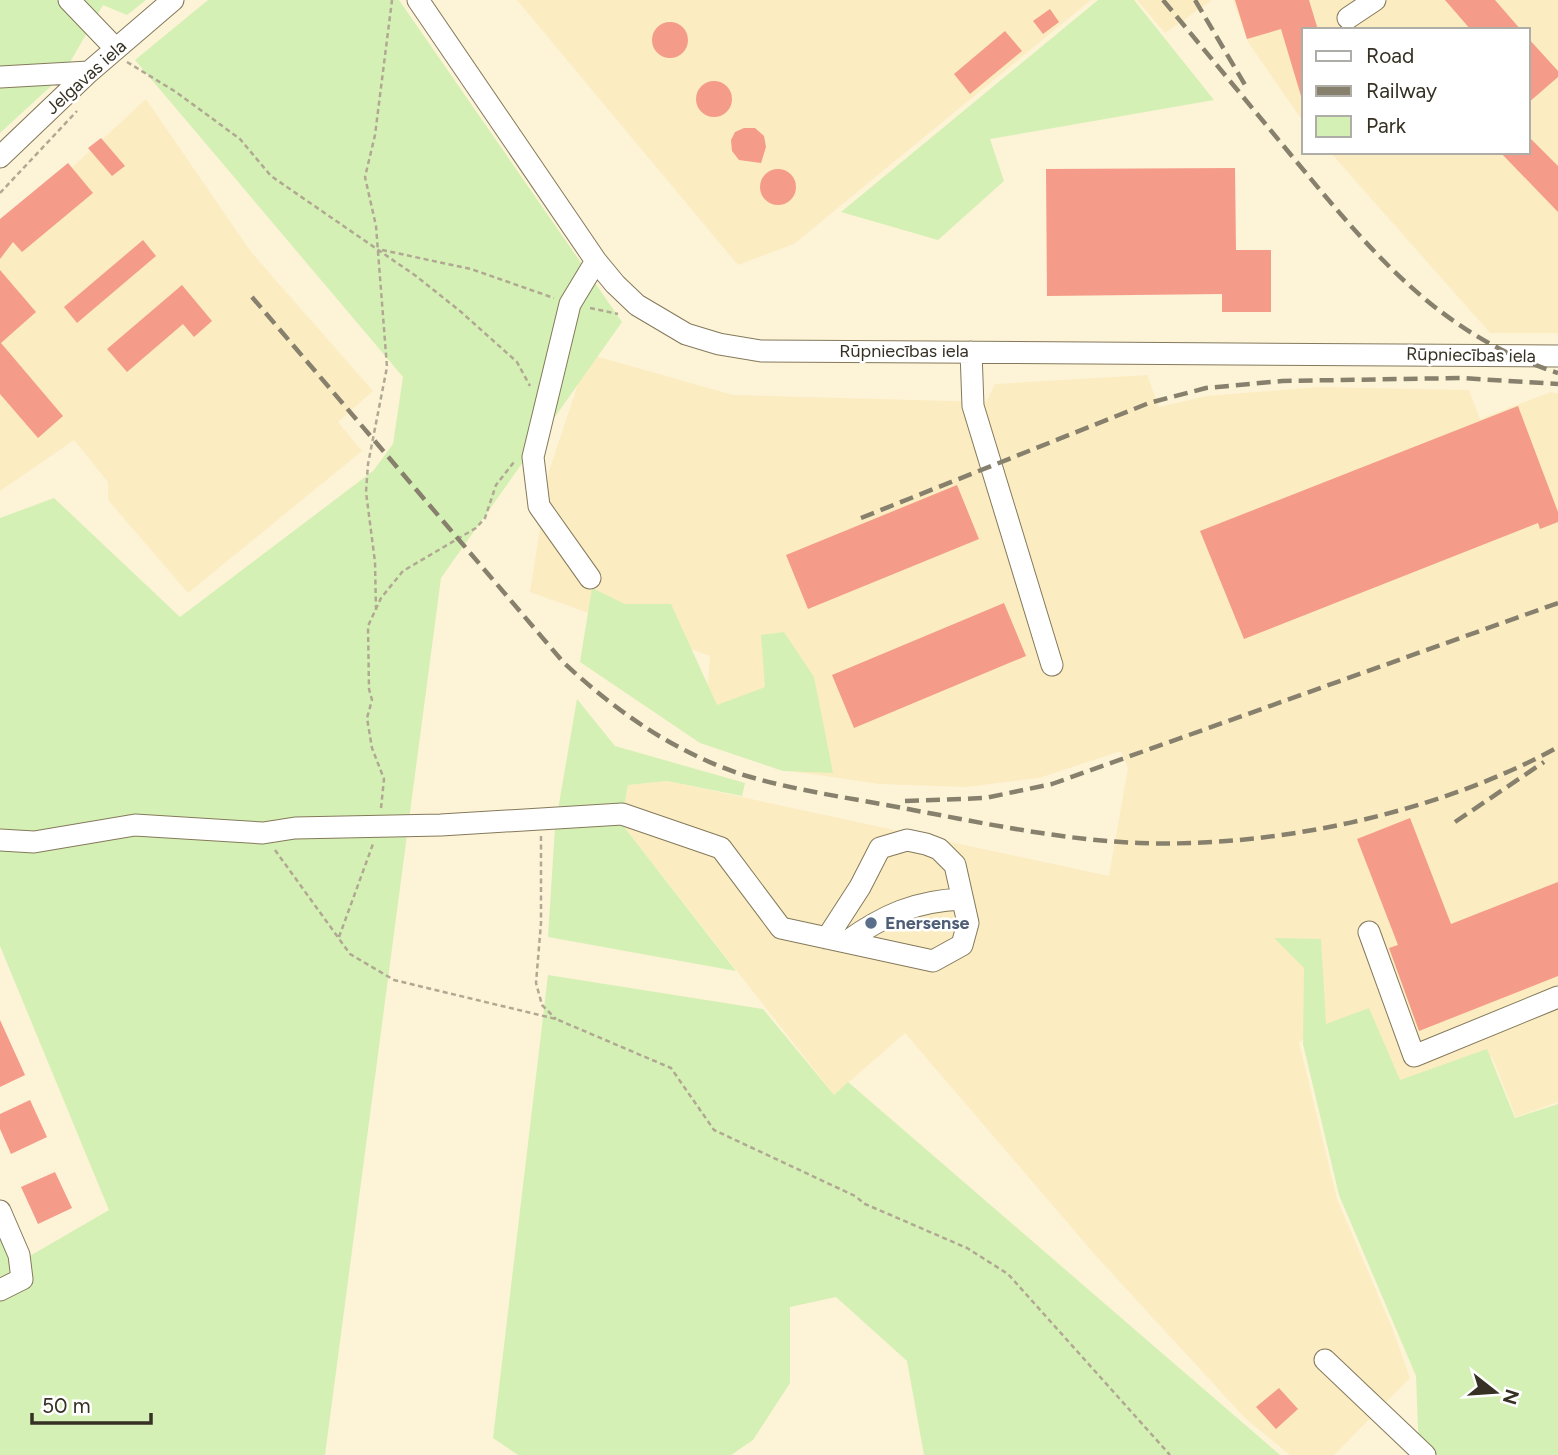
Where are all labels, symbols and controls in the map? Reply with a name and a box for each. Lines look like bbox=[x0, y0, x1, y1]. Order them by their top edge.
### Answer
legend bbox=[1302, 28, 1530, 154]
street label: Jelgavas iela bbox=[41, 35, 131, 119]
text: Road bbox=[1366, 43, 1414, 68]
text: Railway bbox=[1366, 78, 1437, 103]
text: Park bbox=[1366, 113, 1407, 138]
street label: Rūpniecības iela bbox=[839, 340, 969, 362]
street label: Rūpniecības iela bbox=[1406, 343, 1536, 367]
place label: Enersense bbox=[885, 912, 970, 934]
marker: Enersense bbox=[863, 915, 879, 931]
north arrow bbox=[1460, 1357, 1530, 1427]
scale bar bbox=[32, 1382, 150, 1426]
text: N bbox=[1498, 1386, 1524, 1407]
text: 50 m bbox=[42, 1393, 91, 1418]

